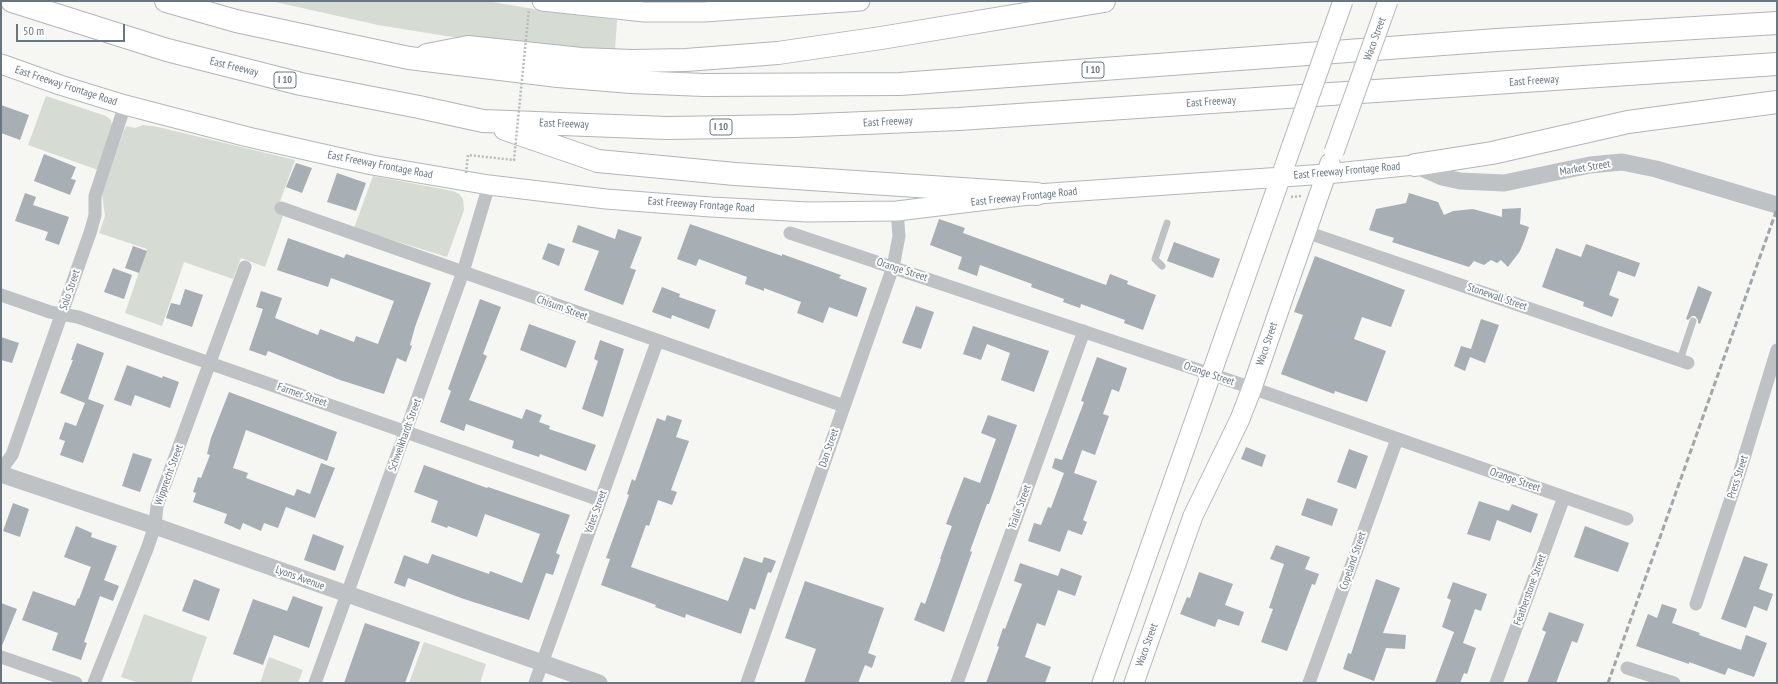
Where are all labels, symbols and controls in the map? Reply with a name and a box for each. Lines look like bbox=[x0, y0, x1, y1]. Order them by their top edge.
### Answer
scale bar bbox=[18, 16, 127, 42]
street label: Waco Street bbox=[1361, 16, 1389, 62]
text: 50 m bbox=[23, 23, 44, 38]
street label: East Freeway bbox=[208, 55, 260, 79]
road number: I 10 bbox=[1082, 62, 1104, 78]
street label: East Freeway Frontage Road bbox=[13, 63, 119, 109]
road number: I 10 bbox=[274, 72, 296, 88]
street label: East Freeway bbox=[1509, 73, 1559, 89]
street label: East Freeway bbox=[1186, 94, 1236, 110]
street label: East Freeway bbox=[863, 114, 913, 130]
street label: East Freeway bbox=[539, 117, 589, 131]
road number: I 10 bbox=[710, 119, 732, 135]
street label: East Freeway Frontage Road bbox=[326, 148, 434, 182]
street label: Market Street bbox=[1559, 157, 1611, 179]
street label: East Freeway Frontage Road bbox=[1293, 160, 1401, 182]
street label: East Freeway Frontage Road bbox=[970, 185, 1078, 209]
street label: East Freeway Frontage Road bbox=[647, 195, 755, 215]
street label: Orange Street bbox=[875, 256, 929, 284]
street label: Solo Street bbox=[57, 268, 83, 312]
street label: Stonewall Street bbox=[1465, 281, 1529, 313]
street label: Chisum Street bbox=[535, 293, 589, 323]
street label: Waco Street bbox=[1253, 321, 1281, 367]
street label: Orange Street bbox=[1182, 359, 1236, 389]
street label: Farmer Street bbox=[275, 380, 329, 410]
street label: Schweikhardt Street bbox=[386, 397, 424, 473]
street label: Dan Street bbox=[816, 427, 842, 469]
street label: Wipprecht Street bbox=[152, 443, 186, 507]
street label: Press Street bbox=[1725, 454, 1751, 500]
street label: Orange Street bbox=[1488, 465, 1542, 495]
street label: Tralle Street bbox=[1006, 483, 1034, 531]
street label: Yates Street bbox=[582, 489, 610, 535]
street label: Copeland Street bbox=[1337, 530, 1369, 592]
street label: Featherstone Street bbox=[1511, 553, 1549, 627]
street label: Lyons Avenue bbox=[274, 563, 326, 593]
street label: Waco Street bbox=[1133, 622, 1161, 668]

